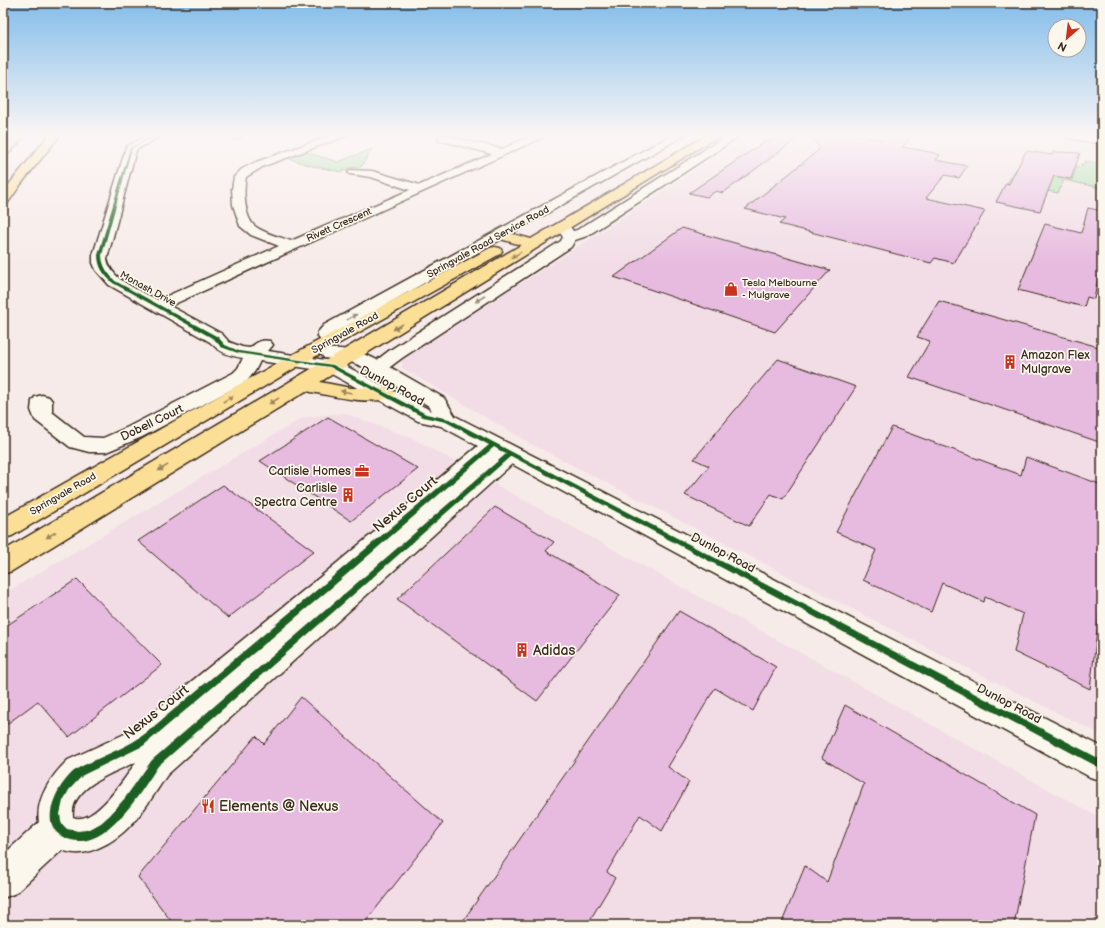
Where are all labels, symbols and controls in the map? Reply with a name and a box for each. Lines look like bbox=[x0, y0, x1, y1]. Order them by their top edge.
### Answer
north arrow bbox=[1047, 18, 1087, 58]
text: N bbox=[1056, 39, 1069, 54]
street label: Springvale Road Service Road bbox=[425, 203, 551, 281]
street label: Rivett Crescent bbox=[305, 205, 373, 245]
one-way arrow bbox=[510, 252, 522, 259]
street label: Monash Drive bbox=[118, 269, 178, 309]
place label: Tesla Melbourne - Mulgrave bbox=[742, 277, 817, 301]
shop icon: Tesla Melbourne - Mulgrave bbox=[723, 281, 739, 297]
one-way arrow bbox=[474, 296, 486, 303]
street label: Springvale Road bbox=[309, 310, 381, 356]
one-way arrow bbox=[346, 314, 357, 321]
one-way arrow bbox=[392, 323, 404, 330]
place label: Amazon Flex Mulgrave bbox=[1021, 348, 1090, 377]
building icon: Amazon Flex Mulgrave bbox=[1002, 354, 1018, 370]
street label: Dunlop Road bbox=[357, 363, 427, 409]
one-way arrow bbox=[340, 389, 352, 395]
one-way arrow bbox=[222, 396, 234, 402]
one-way arrow bbox=[269, 397, 279, 405]
street label: Dobell Court bbox=[118, 401, 186, 445]
office icon: Carlisle Homes bbox=[354, 463, 370, 479]
one-way arrow bbox=[157, 464, 169, 471]
place label: Carlisle Homes bbox=[268, 464, 351, 479]
street label: Springvale Road bbox=[28, 470, 99, 518]
street label: Nexus Court bbox=[369, 472, 441, 536]
place label: Carlisle Spectra Centre bbox=[254, 481, 337, 510]
building icon: Carlisle Spectra Centre bbox=[340, 487, 356, 503]
street label: Dunlop Road bbox=[688, 530, 758, 576]
one-way arrow bbox=[45, 531, 57, 538]
building icon: Adidas bbox=[514, 642, 530, 658]
place label: Adidas bbox=[533, 642, 576, 659]
street label: Nexus Court bbox=[120, 681, 193, 743]
street label: Dunlop Road bbox=[974, 681, 1044, 727]
restaurant icon: Elements @ Nexus bbox=[200, 798, 216, 814]
place label: Elements @ Nexus bbox=[219, 798, 339, 815]

